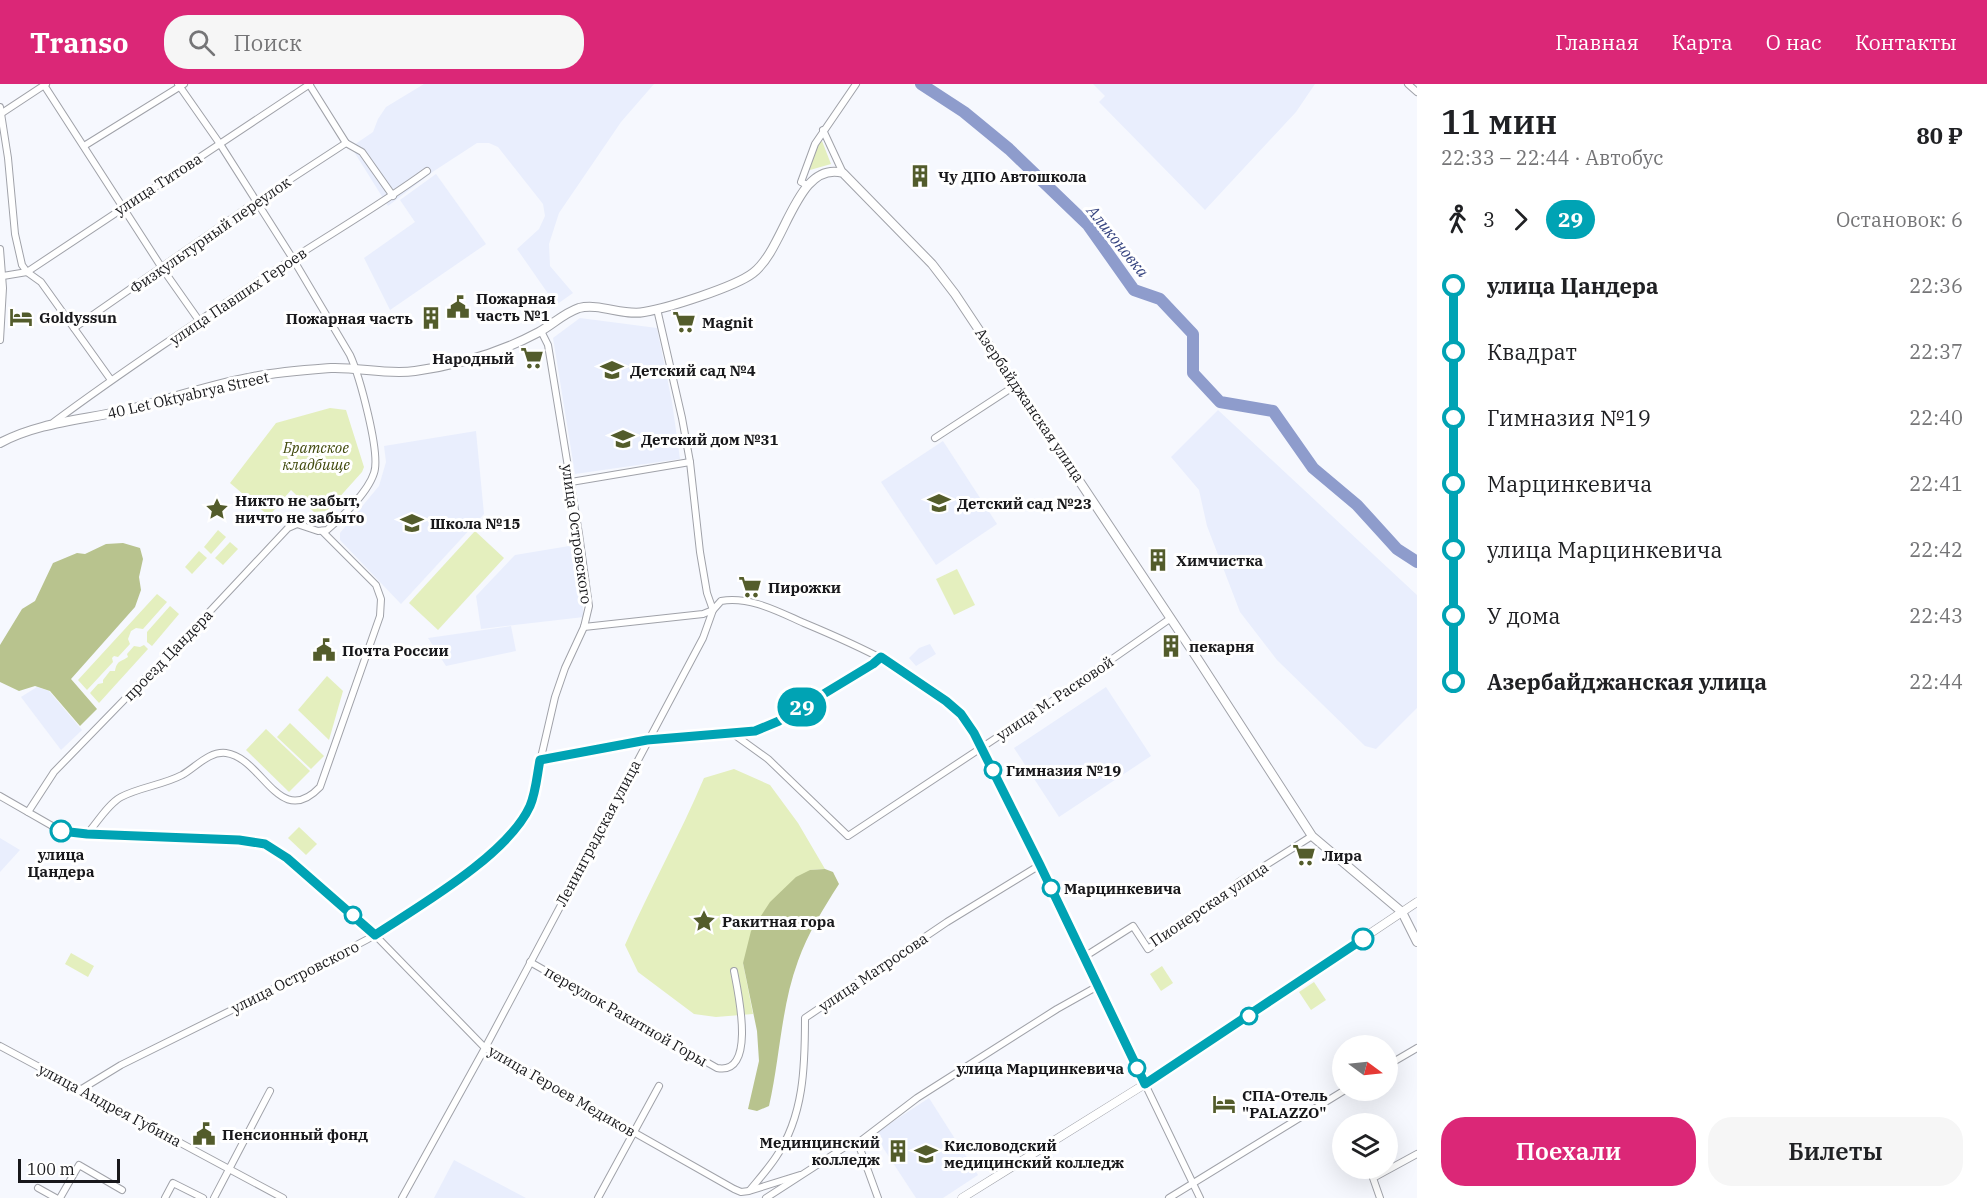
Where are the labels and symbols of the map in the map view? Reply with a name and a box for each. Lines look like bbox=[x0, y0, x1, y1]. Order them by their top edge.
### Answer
street label: улица Титова bbox=[111, 149, 205, 219]
building icon: Чу ДПО Автошкола bbox=[907, 163, 933, 189]
place label: Чу ДПО Автошкола bbox=[938, 167, 1087, 186]
street label: Физкультурный переулок bbox=[126, 172, 294, 298]
water label: Аликоновка bbox=[1082, 200, 1153, 281]
street label: улица Павших Героев bbox=[166, 243, 310, 349]
place label: Пожарная часть №1 bbox=[476, 289, 556, 325]
public building icon: Пожарная часть №1 bbox=[445, 294, 471, 320]
hotel icon: Goldyssun bbox=[8, 304, 34, 330]
building icon: Пожарная часть bbox=[418, 305, 444, 331]
place label: Goldyssun bbox=[39, 308, 117, 327]
place label: Пожарная часть bbox=[286, 309, 413, 328]
supermarket icon: Magnit bbox=[671, 309, 697, 335]
place label: Magnit bbox=[702, 313, 754, 332]
street label: Азербайджанская улица bbox=[971, 324, 1089, 486]
supermarket icon: Народный bbox=[519, 345, 545, 371]
place label: Народный bbox=[432, 349, 514, 368]
school or university icon: Детский сад №4 bbox=[599, 357, 625, 383]
place label: Детский сад №4 bbox=[630, 361, 756, 380]
street label: 40 Let Oktyabrya Street bbox=[105, 367, 271, 423]
school or university icon: Детский дом №31 bbox=[610, 426, 636, 452]
place label: Детский дом №31 bbox=[641, 430, 779, 449]
park label: Братское кладбище bbox=[282, 438, 350, 474]
street label: улица Островского bbox=[558, 463, 596, 605]
school or university icon: Детский сад №23 bbox=[926, 490, 952, 516]
place label: Никто не забыт, ничто не забыто bbox=[235, 491, 365, 527]
place label: Детский сад №23 bbox=[957, 494, 1092, 513]
place icon: Никто не забыт, ничто не забыто bbox=[204, 496, 230, 522]
school or university icon: Школа №15 bbox=[399, 510, 425, 536]
place label: Школа №15 bbox=[430, 514, 520, 533]
building icon: Химчистка bbox=[1145, 547, 1171, 573]
place label: Химчистка bbox=[1176, 551, 1264, 570]
supermarket icon: Пирожки bbox=[737, 574, 763, 600]
place label: Пирожки bbox=[768, 578, 841, 597]
street label: проезд Цандера bbox=[119, 605, 217, 705]
building icon: пекарня bbox=[1158, 633, 1184, 659]
public building icon: Почта России bbox=[311, 637, 337, 663]
place label: пекарня bbox=[1189, 637, 1254, 656]
place label: Почта России bbox=[342, 641, 449, 660]
street label: улица М. Расковой bbox=[993, 652, 1117, 744]
line badge: 29 bbox=[775, 688, 829, 726]
street label: Ленинградская улица bbox=[551, 757, 645, 909]
marker: Гимназия №19 bbox=[984, 761, 1002, 779]
place label: Гимназия №19 bbox=[1006, 761, 1121, 780]
marker: улица Цандера bbox=[50, 820, 72, 842]
supermarket icon: Лира bbox=[1291, 842, 1317, 868]
place label: улица Цандера bbox=[28, 845, 95, 881]
place label: Лира bbox=[1322, 846, 1362, 865]
street label: Пионерская улица bbox=[1146, 857, 1272, 951]
marker: Марцинкевича bbox=[1042, 879, 1060, 897]
place label: Марцинкевича bbox=[1064, 879, 1182, 898]
unlabelled marker bbox=[344, 906, 362, 924]
place icon: Ракитная гора bbox=[691, 908, 717, 934]
place label: Ракитная гора bbox=[722, 912, 835, 931]
street label: улица Матросова bbox=[815, 928, 931, 1016]
unlabelled marker bbox=[1352, 928, 1374, 950]
street label: улица Островского bbox=[228, 937, 362, 1017]
street label: переулок Ракитной Горы bbox=[541, 961, 711, 1071]
unlabelled marker bbox=[1240, 1007, 1258, 1025]
north arrow bbox=[1332, 1035, 1398, 1101]
street label: улица Героев Медиков bbox=[485, 1041, 639, 1141]
street label: улица Андрея Губина bbox=[35, 1059, 185, 1151]
place label: улица Марцинкевича bbox=[955, 1059, 1124, 1078]
marker: улица Марцинкевича bbox=[1128, 1059, 1146, 1077]
place label: СПА-Отель "PALAZZO" bbox=[1242, 1086, 1328, 1122]
hotel icon: СПА-Отель "PALAZZO" bbox=[1211, 1091, 1237, 1117]
public building icon: Пенсионный фонд bbox=[191, 1121, 217, 1147]
place label: Пенсионный фонд bbox=[222, 1125, 368, 1144]
place label: Мединцинский колледж bbox=[760, 1133, 880, 1169]
place label: Кисловодский медицинский колледж bbox=[944, 1136, 1124, 1172]
building icon: Мединцинский колледж bbox=[885, 1138, 911, 1164]
school or university icon: Кисловодский медицинский колледж bbox=[913, 1141, 939, 1167]
scale bar bbox=[18, 1156, 120, 1184]

